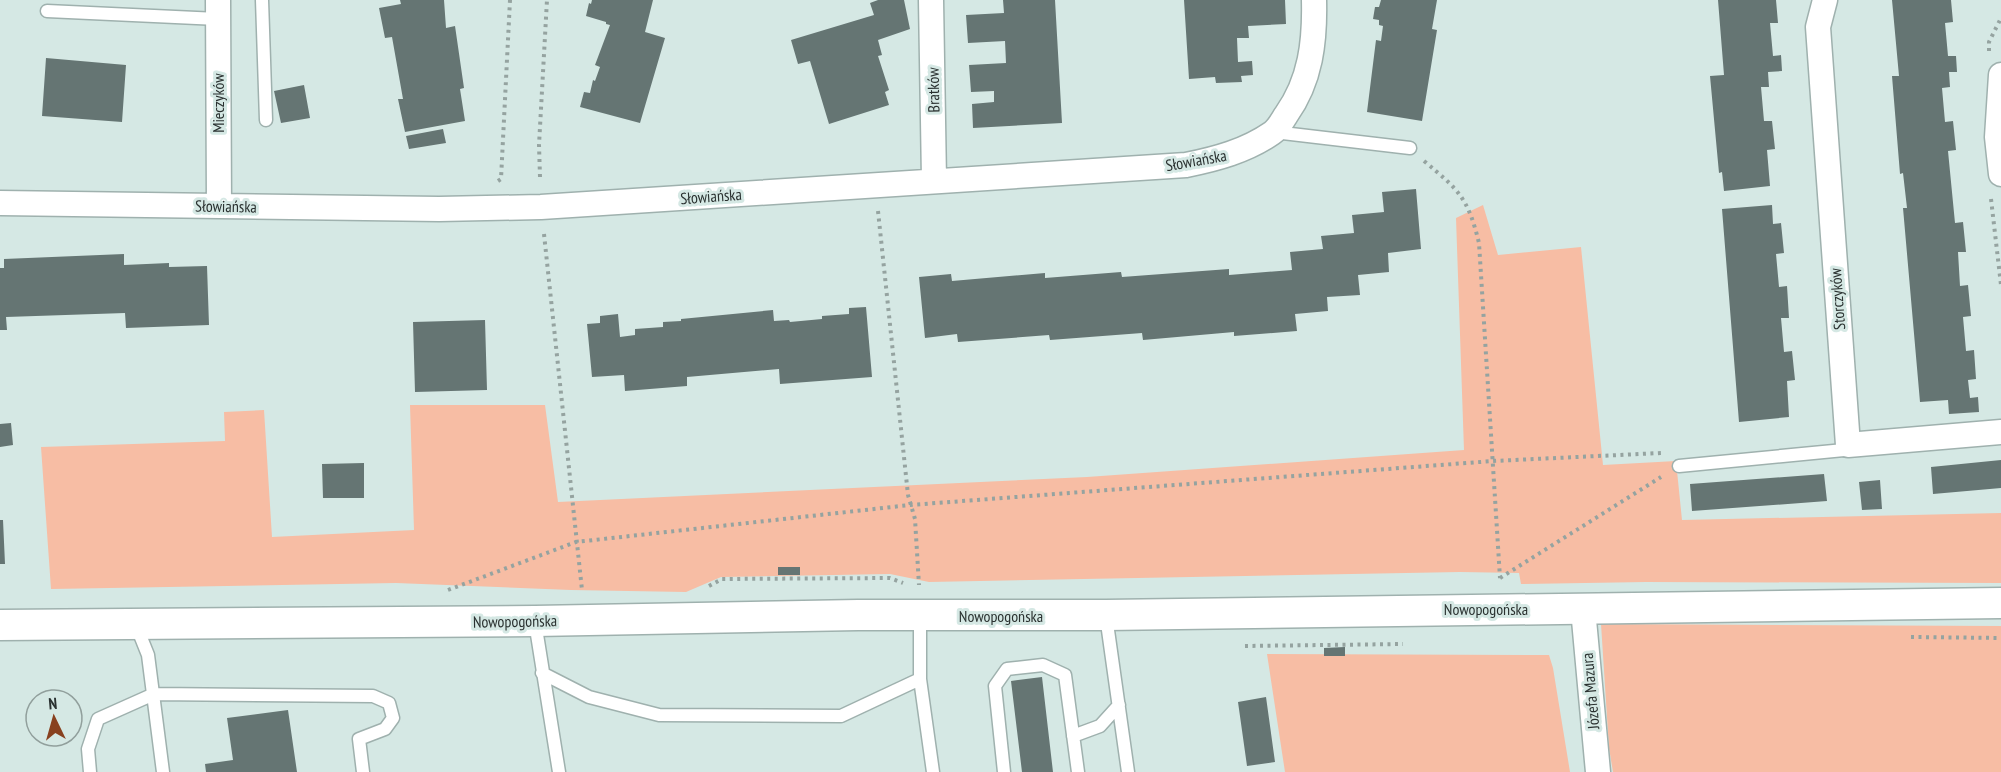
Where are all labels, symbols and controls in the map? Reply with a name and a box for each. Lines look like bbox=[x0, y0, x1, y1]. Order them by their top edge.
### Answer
street label: Bratków bbox=[923, 67, 943, 113]
street label: Mieczyków bbox=[208, 73, 228, 133]
street label: Słowiańska bbox=[1164, 145, 1228, 175]
street label: Słowiańska bbox=[680, 184, 742, 208]
street label: Słowiańska bbox=[195, 195, 257, 217]
street label: Storczyków bbox=[1825, 267, 1849, 331]
street label: Nowopogońska bbox=[1444, 599, 1528, 619]
street label: Nowopogońska bbox=[959, 606, 1043, 626]
street label: Nowopogońska bbox=[473, 610, 557, 632]
street label: Józefa Mazura bbox=[1577, 652, 1603, 731]
north arrow bbox=[24, 688, 84, 748]
text: N bbox=[48, 693, 58, 713]

